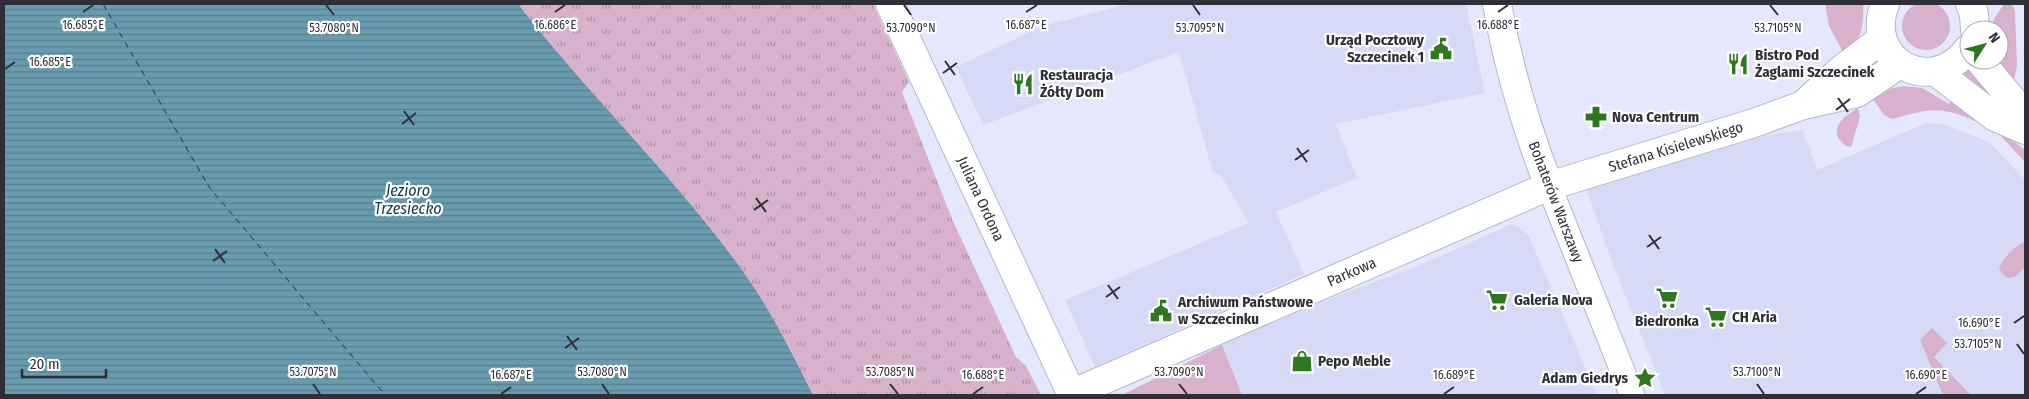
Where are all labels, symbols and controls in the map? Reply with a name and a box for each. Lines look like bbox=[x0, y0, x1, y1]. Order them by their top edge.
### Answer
text: 16.685°E bbox=[62, 18, 104, 32]
text: 16.686°E bbox=[534, 18, 576, 32]
text: 16.687°E bbox=[1005, 18, 1047, 32]
text: 16.688°E bbox=[1477, 18, 1520, 32]
north arrow bbox=[1959, 20, 2009, 70]
text: 53.7080°N bbox=[309, 21, 359, 35]
text: 53.7090°N bbox=[886, 21, 936, 35]
text: 53.7095°N bbox=[1176, 21, 1224, 35]
text: 53.7105°N bbox=[1754, 21, 1802, 35]
text: N bbox=[1985, 29, 2003, 46]
place label: Urząd Pocztowy Szczecinek 1 bbox=[1326, 31, 1425, 66]
public building icon: Urząd Pocztowy Szczecinek 1 bbox=[1428, 36, 1454, 62]
place label: Bistro Pod Żaglami Szczecinek bbox=[1755, 46, 1875, 81]
restaurant icon: Bistro Pod Żaglami Szczecinek bbox=[1725, 51, 1751, 77]
text: 16.685°E bbox=[29, 55, 71, 69]
place label: Restauracja Żółty Dom bbox=[1040, 66, 1114, 101]
restaurant icon: Restauracja Żółty Dom bbox=[1010, 71, 1036, 97]
pharmacy icon: Nova Centrum bbox=[1583, 104, 1609, 130]
place label: Nova Centrum bbox=[1612, 108, 1699, 126]
street label: Stefana Kisielewskiego bbox=[1606, 118, 1745, 176]
street label: Bohaterów Warszawy bbox=[1525, 139, 1588, 266]
street label: Juliana Ordona bbox=[953, 154, 1008, 244]
water label: Jezioro Trzesiecko bbox=[374, 181, 442, 218]
street label: Parkowa bbox=[1324, 253, 1379, 290]
supermarket icon: Biedronka bbox=[1654, 285, 1680, 311]
supermarket icon: Galeria Nova bbox=[1484, 287, 1510, 313]
place label: Galeria Nova bbox=[1514, 291, 1593, 309]
place label: Archiwum Państwowe w Szczecinku bbox=[1177, 293, 1313, 328]
public building icon: Archiwum Państwowe w Szczecinku bbox=[1148, 298, 1174, 324]
supermarket icon: CH Aria bbox=[1703, 304, 1729, 330]
place label: CH Aria bbox=[1732, 308, 1778, 326]
place label: Biedronka bbox=[1635, 312, 1699, 330]
text: 16.690°E bbox=[1958, 316, 2000, 330]
text: 53.7105°N bbox=[1954, 337, 2002, 351]
scale bar bbox=[22, 346, 106, 378]
shop icon: Pepo Meble bbox=[1289, 348, 1315, 374]
place label: Pepo Meble bbox=[1318, 352, 1391, 370]
text: 20 m bbox=[30, 355, 60, 373]
text: 53.7075°N bbox=[289, 365, 337, 379]
text: 53.7080°N bbox=[577, 365, 627, 379]
text: 53.7085°N bbox=[866, 365, 914, 379]
text: 53.7090°N bbox=[1154, 365, 1204, 379]
place icon: Adam Giedrys bbox=[1632, 365, 1658, 391]
text: 53.7100°N bbox=[1733, 365, 1781, 379]
text: 16.687°E bbox=[490, 368, 532, 382]
text: 16.688°E bbox=[962, 368, 1005, 382]
text: 16.689°E bbox=[1433, 368, 1475, 382]
text: 16.690°E bbox=[1905, 368, 1947, 382]
place label: Adam Giedrys bbox=[1541, 369, 1628, 387]

